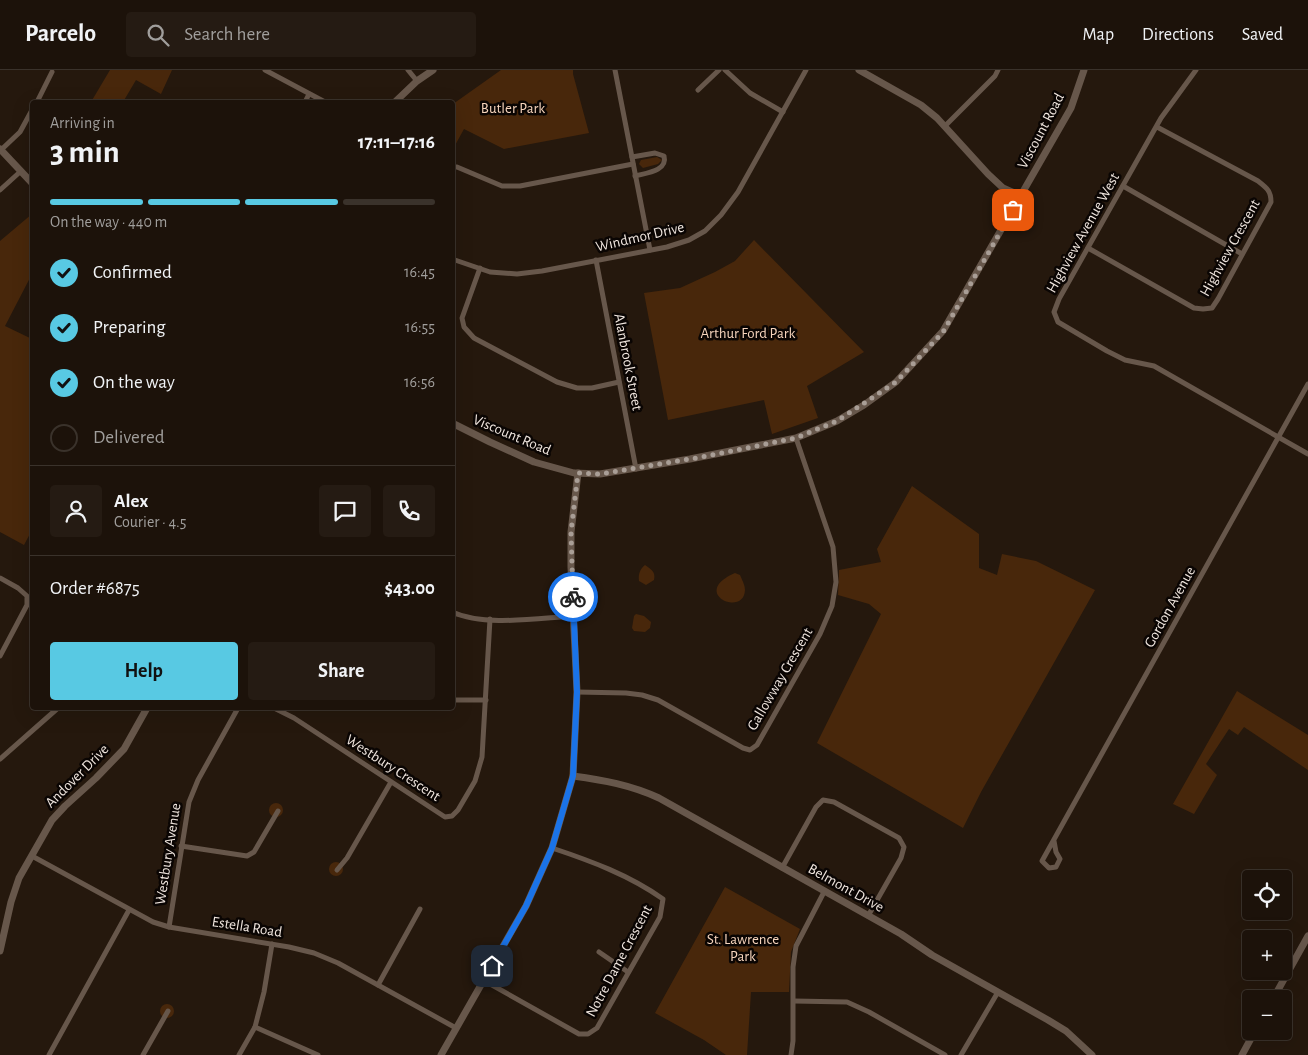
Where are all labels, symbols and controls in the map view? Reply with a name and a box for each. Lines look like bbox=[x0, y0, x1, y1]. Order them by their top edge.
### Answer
search box bbox=[126, 12, 476, 57]
icon: search bbox=[144, 21, 172, 49]
text: Parcelo bbox=[25, 22, 96, 46]
text: Search here bbox=[184, 25, 270, 44]
text: Map bbox=[1083, 26, 1114, 44]
text: Directions bbox=[1142, 26, 1214, 44]
text: Saved bbox=[1242, 26, 1283, 44]
street label: Viscount Road bbox=[1015, 91, 1067, 171]
park label: Butler Park bbox=[481, 101, 545, 116]
text: Arriving in bbox=[50, 115, 115, 131]
text: 17:11–17:16 bbox=[358, 133, 435, 152]
text: 3 min bbox=[50, 136, 120, 168]
street label: Highview Avenue West bbox=[1044, 170, 1122, 295]
pin bbox=[992, 189, 1034, 231]
icon: bag bbox=[999, 196, 1027, 224]
street label: Highview Crescent bbox=[1197, 197, 1263, 299]
text: On the way · 440 m bbox=[50, 214, 167, 230]
street label: Windmor Drive bbox=[594, 220, 686, 254]
icon: check bbox=[50, 259, 78, 287]
text: Confirmed bbox=[93, 263, 172, 282]
text: 16:45 bbox=[404, 264, 435, 280]
street label: Alanbrook Street bbox=[611, 312, 645, 412]
icon: check bbox=[50, 314, 78, 342]
text: Preparing bbox=[93, 318, 166, 337]
text: 16:55 bbox=[405, 319, 435, 335]
park label: Arthur Ford Park bbox=[701, 326, 796, 341]
icon: check bbox=[50, 369, 78, 397]
text: On the way bbox=[93, 373, 175, 392]
text: 16:56 bbox=[404, 374, 435, 390]
street label: Viscount Road bbox=[471, 412, 553, 458]
text: Delivered bbox=[93, 428, 165, 447]
button: person bbox=[50, 485, 102, 537]
button: chat bbox=[319, 485, 371, 537]
button: phone bbox=[383, 485, 435, 537]
text: Alex bbox=[114, 492, 148, 511]
text: Courier · 4.5 bbox=[114, 514, 186, 530]
street label: Gordon Avenue bbox=[1142, 564, 1198, 650]
courier bbox=[548, 572, 598, 622]
text: Order #6875 bbox=[50, 579, 140, 598]
text: $43.00 bbox=[385, 579, 435, 598]
icon: bike bbox=[559, 583, 587, 611]
street label: Gallowway Crescent bbox=[745, 625, 816, 733]
button: Help bbox=[50, 642, 238, 700]
button: Share bbox=[248, 642, 435, 700]
street label: Westbury Crescent bbox=[343, 732, 443, 804]
street label: Andover Drive bbox=[42, 741, 112, 811]
street label: Westbury Avenue bbox=[153, 802, 183, 906]
street label: Belmont Drive bbox=[806, 861, 886, 915]
map controls bbox=[1242, 870, 1292, 1040]
button: locate bbox=[1242, 870, 1292, 920]
street label: Notre Dame Crescent bbox=[583, 902, 655, 1019]
street label: Estella Road bbox=[211, 914, 283, 940]
button: + bbox=[1242, 930, 1292, 980]
park label: St. Lawrence Park bbox=[707, 932, 779, 964]
pin bbox=[471, 945, 513, 987]
icon: home bbox=[478, 952, 506, 980]
button: − bbox=[1242, 990, 1292, 1040]

